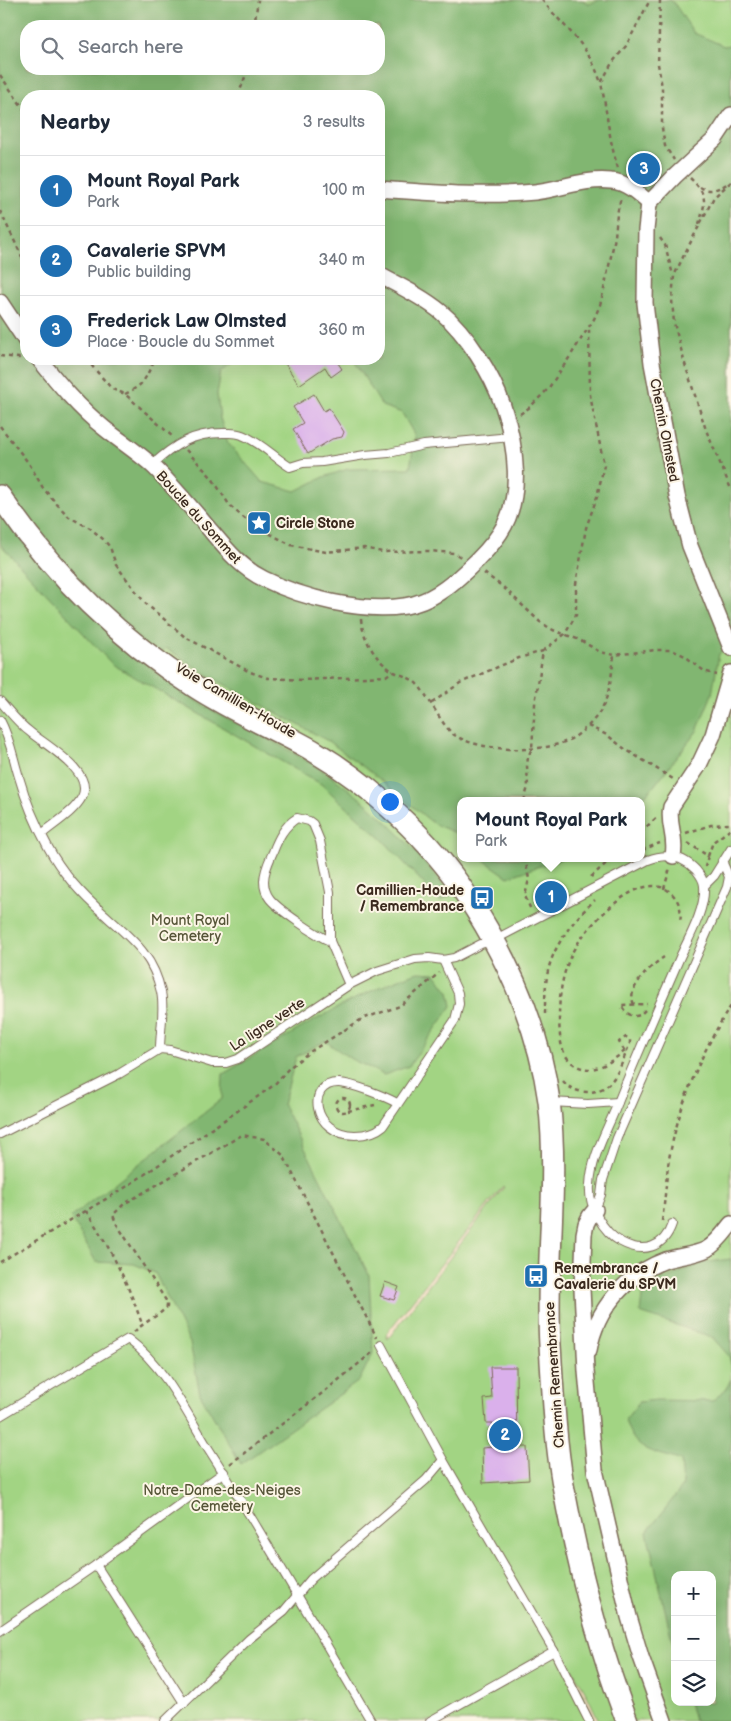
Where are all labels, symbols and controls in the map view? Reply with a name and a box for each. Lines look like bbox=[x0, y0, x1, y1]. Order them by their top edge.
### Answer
search box bbox=[20, 20, 385, 75]
icon: search bbox=[38, 34, 66, 62]
text: Search here bbox=[78, 36, 183, 59]
text: Nearby bbox=[40, 110, 110, 135]
text: 3 results bbox=[303, 113, 365, 132]
pin: 3 bbox=[628, 150, 660, 188]
text: Mount Royal Park bbox=[87, 170, 240, 193]
text: 1 bbox=[53, 181, 59, 200]
text: 100 m bbox=[322, 181, 365, 200]
text: Park bbox=[87, 193, 119, 212]
text: Cavalerie SPVM bbox=[87, 240, 226, 263]
text: 2 bbox=[51, 251, 61, 270]
text: 340 m bbox=[318, 251, 365, 270]
text: Public building bbox=[87, 263, 191, 282]
text: Frederick Law Olmsted bbox=[87, 310, 287, 333]
text: 3 bbox=[51, 321, 61, 340]
text: 360 m bbox=[318, 321, 365, 340]
text: Place · Boucle du Sommet bbox=[87, 333, 274, 352]
street label: Chemin Olmsted bbox=[646, 377, 683, 483]
street label: Boucle du Sommet bbox=[152, 467, 245, 568]
place icon: Circle Stone bbox=[246, 510, 272, 536]
place label: Circle Stone bbox=[276, 515, 354, 532]
street label: Voie Camillien-Houde bbox=[172, 659, 299, 742]
your location bbox=[377, 789, 403, 815]
popup bbox=[457, 797, 645, 862]
text: Mount Royal Park bbox=[475, 809, 627, 832]
text: Park bbox=[475, 832, 507, 851]
pin: 1 bbox=[535, 878, 567, 916]
place label: Camillien-Houde / Remembrance bbox=[356, 882, 464, 915]
bus stop icon: Camillien-Houde / Remembrance bbox=[469, 885, 495, 911]
park label: Mount Royal Cemetery bbox=[151, 912, 229, 945]
street label: La ligne verte bbox=[227, 994, 308, 1055]
place label: Remembrance / Cavalerie du SPVM bbox=[554, 1260, 676, 1293]
bus stop icon: Remembrance / Cavalerie du SPVM bbox=[523, 1263, 549, 1289]
street label: Chemin Remembrance bbox=[541, 1301, 568, 1449]
pin: 2 bbox=[489, 1416, 521, 1454]
park label: Notre-Dame-des-Neiges Cemetery bbox=[143, 1482, 301, 1515]
map controls bbox=[671, 1571, 716, 1706]
button: + bbox=[671, 1571, 716, 1616]
button: − bbox=[671, 1616, 716, 1661]
button: layers bbox=[671, 1661, 716, 1706]

